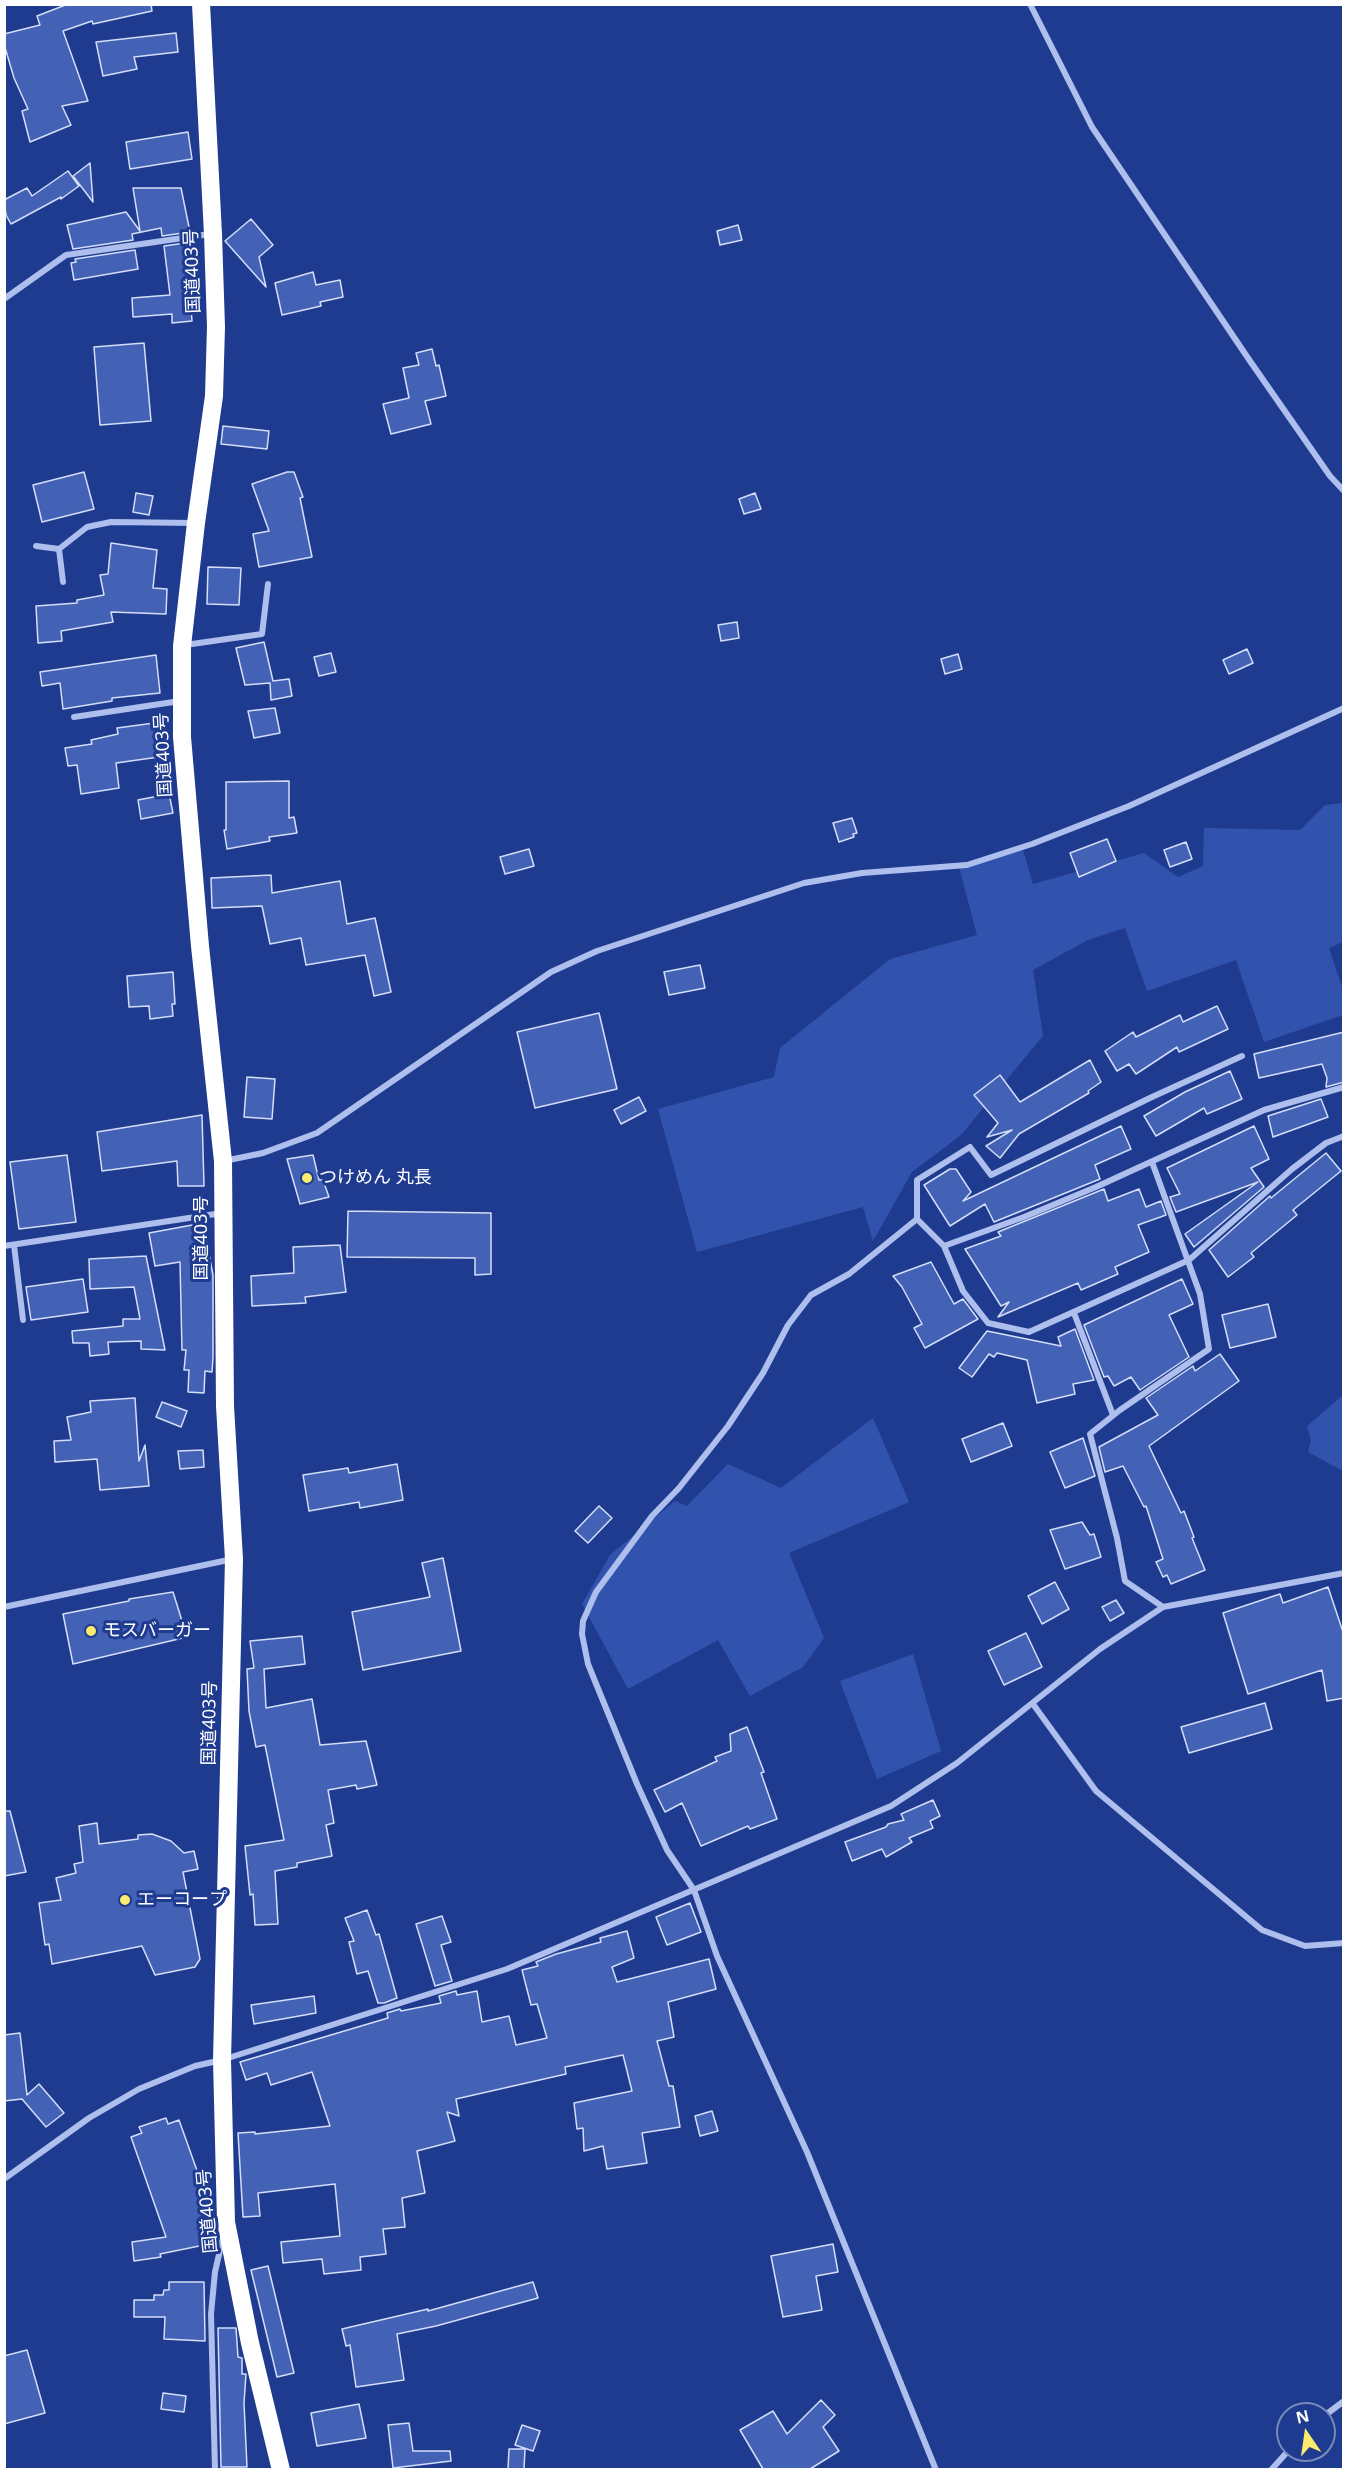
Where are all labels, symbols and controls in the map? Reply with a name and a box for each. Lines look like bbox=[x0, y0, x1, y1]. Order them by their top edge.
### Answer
street label: 国道403号 bbox=[181, 228, 205, 314]
street label: 国道403号 bbox=[151, 712, 177, 798]
place label: つけめん 丸長 bbox=[319, 1167, 432, 1189]
marker: つけめん 丸長 bbox=[300, 1171, 314, 1185]
street label: 国道403号 bbox=[191, 1196, 213, 1280]
place label: モスバーガー bbox=[103, 1620, 211, 1642]
marker: モスバーガー bbox=[84, 1624, 98, 1638]
street label: 国道403号 bbox=[198, 1680, 222, 1766]
place label: エーコープ bbox=[137, 1889, 227, 1911]
marker: エーコープ bbox=[118, 1893, 132, 1907]
street label: 国道403号 bbox=[194, 2168, 222, 2254]
north arrow bbox=[1276, 2402, 1336, 2462]
text: N bbox=[1294, 2404, 1311, 2429]

